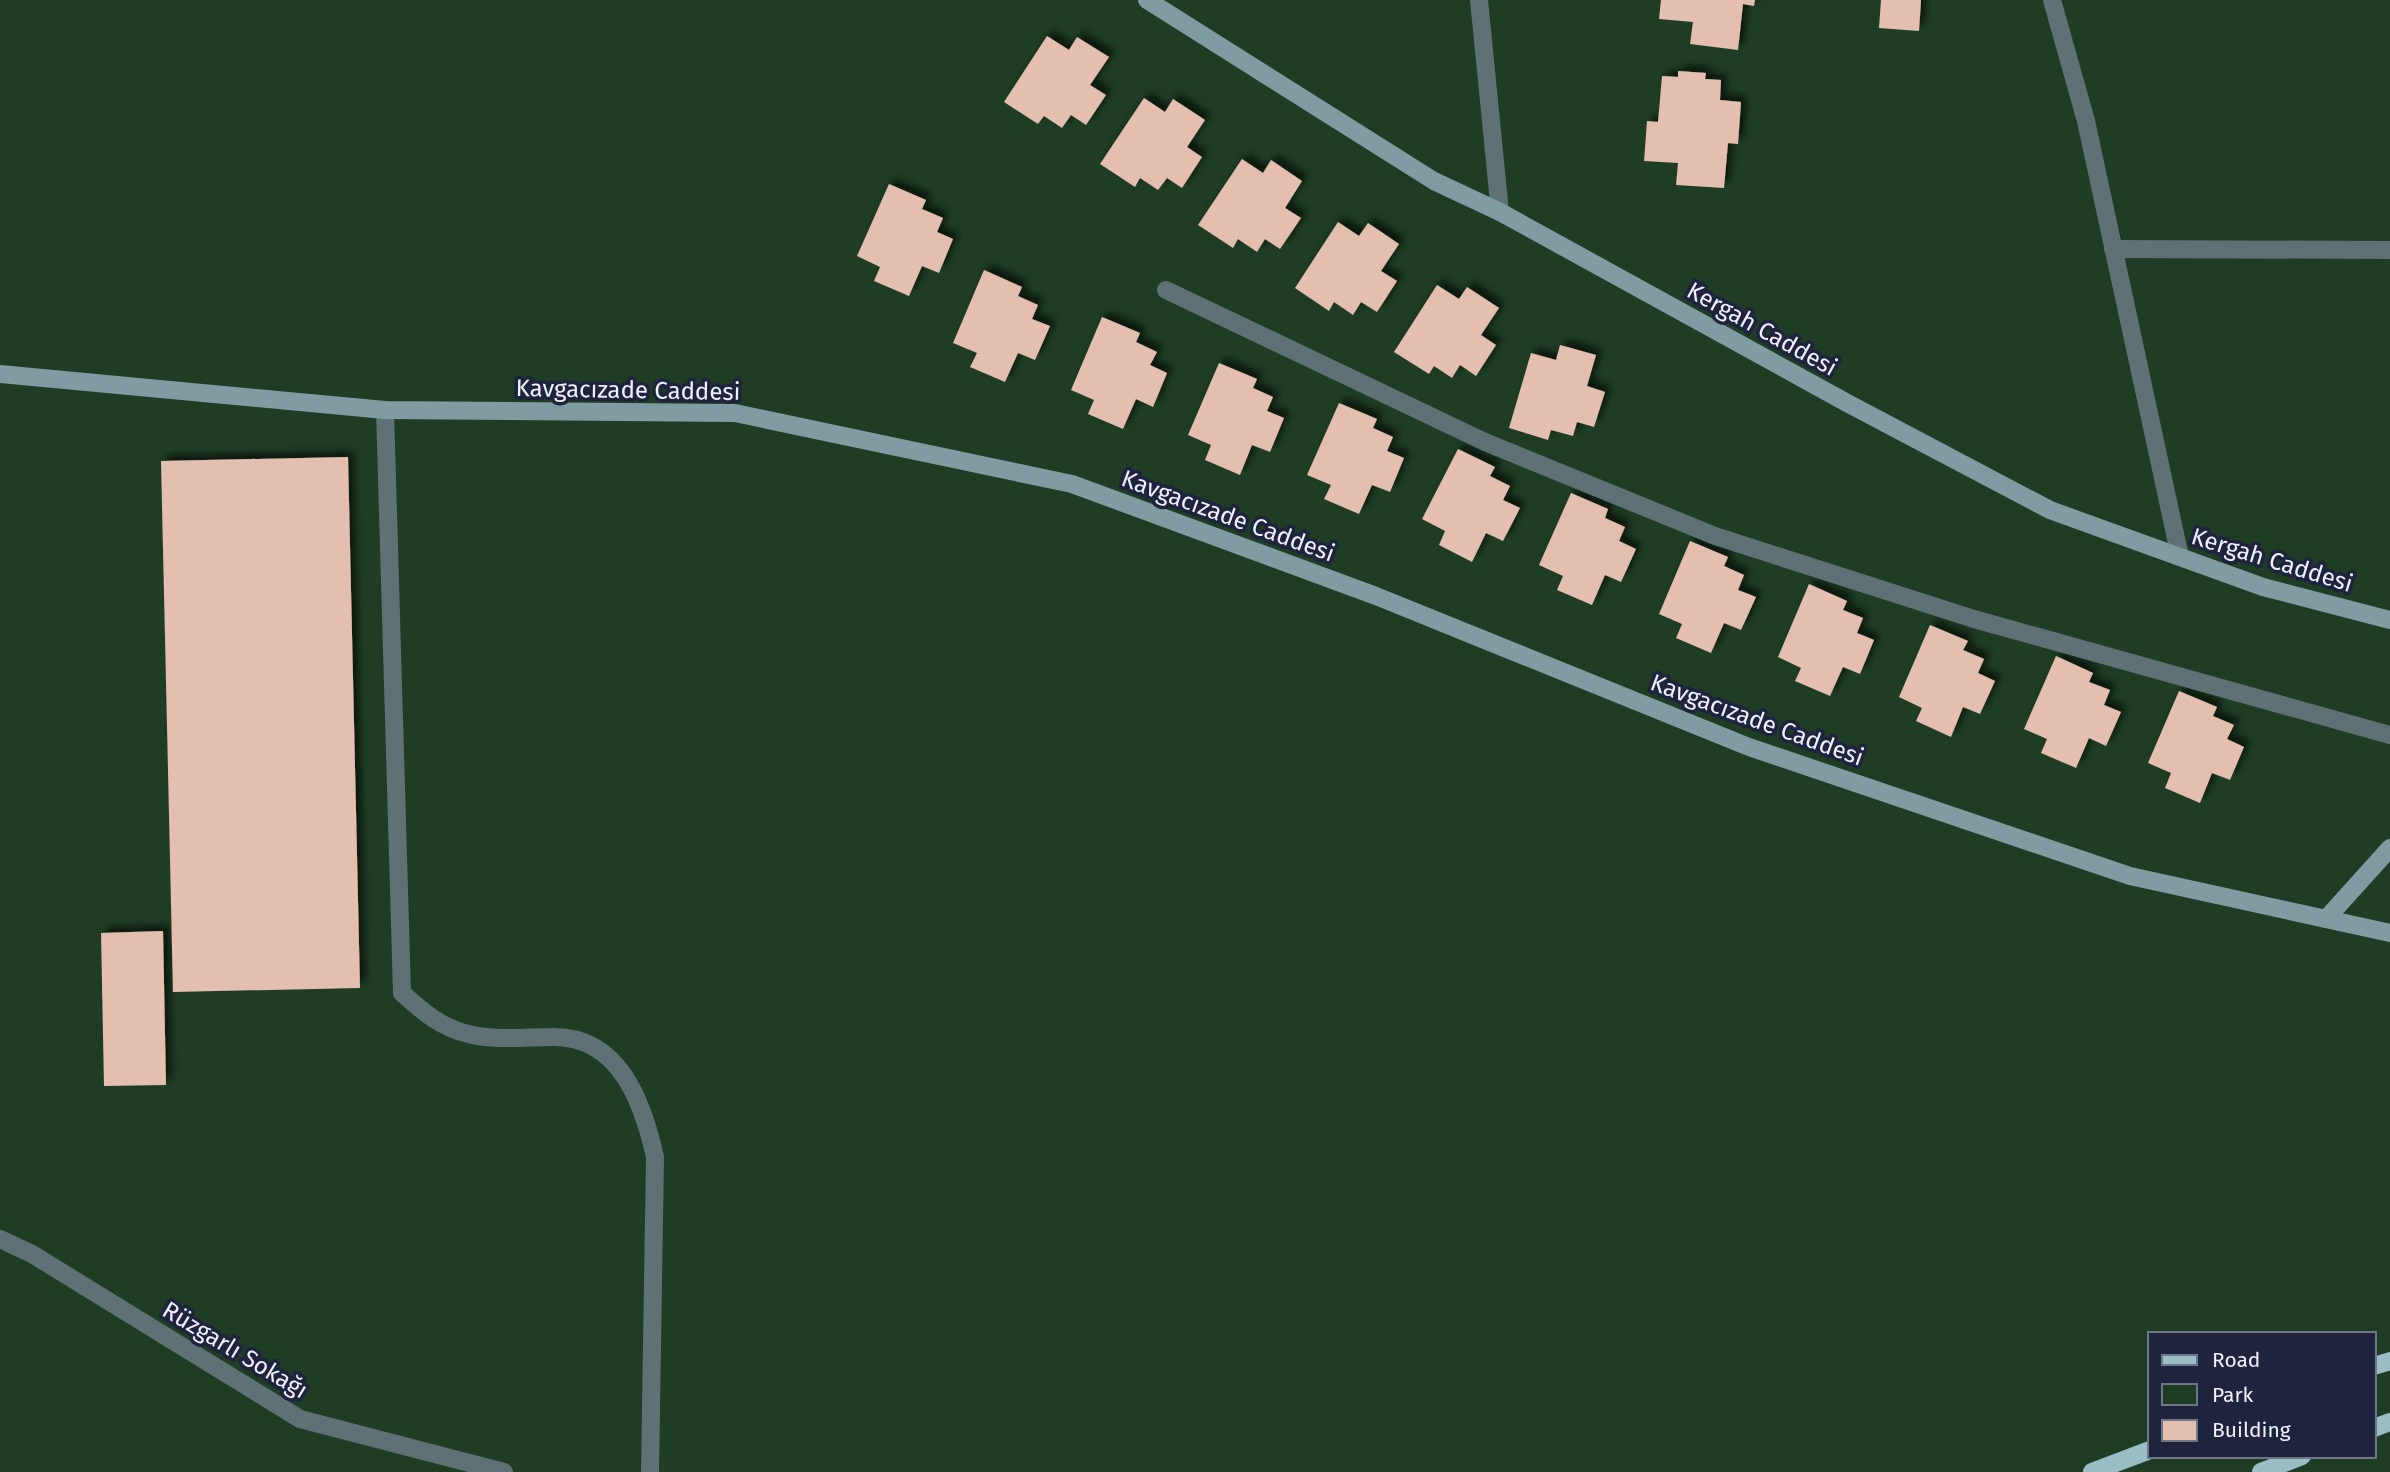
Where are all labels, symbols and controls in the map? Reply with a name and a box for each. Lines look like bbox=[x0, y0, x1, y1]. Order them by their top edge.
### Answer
street label: Kergah Caddesi bbox=[1682, 276, 1842, 382]
street label: Kavgacızade Caddesi bbox=[515, 374, 741, 406]
street label: Kavgacızade Caddesi bbox=[1118, 464, 1338, 568]
street label: Kergah Caddesi bbox=[2188, 522, 2356, 598]
street label: Kavgacızade Caddesi bbox=[1647, 668, 1867, 772]
street label: Rüzgarlı Sokağı bbox=[157, 1296, 313, 1404]
legend bbox=[2148, 1332, 2376, 1458]
text: Road bbox=[2212, 1347, 2260, 1373]
text: Park bbox=[2212, 1382, 2254, 1408]
text: Building bbox=[2212, 1417, 2291, 1443]

